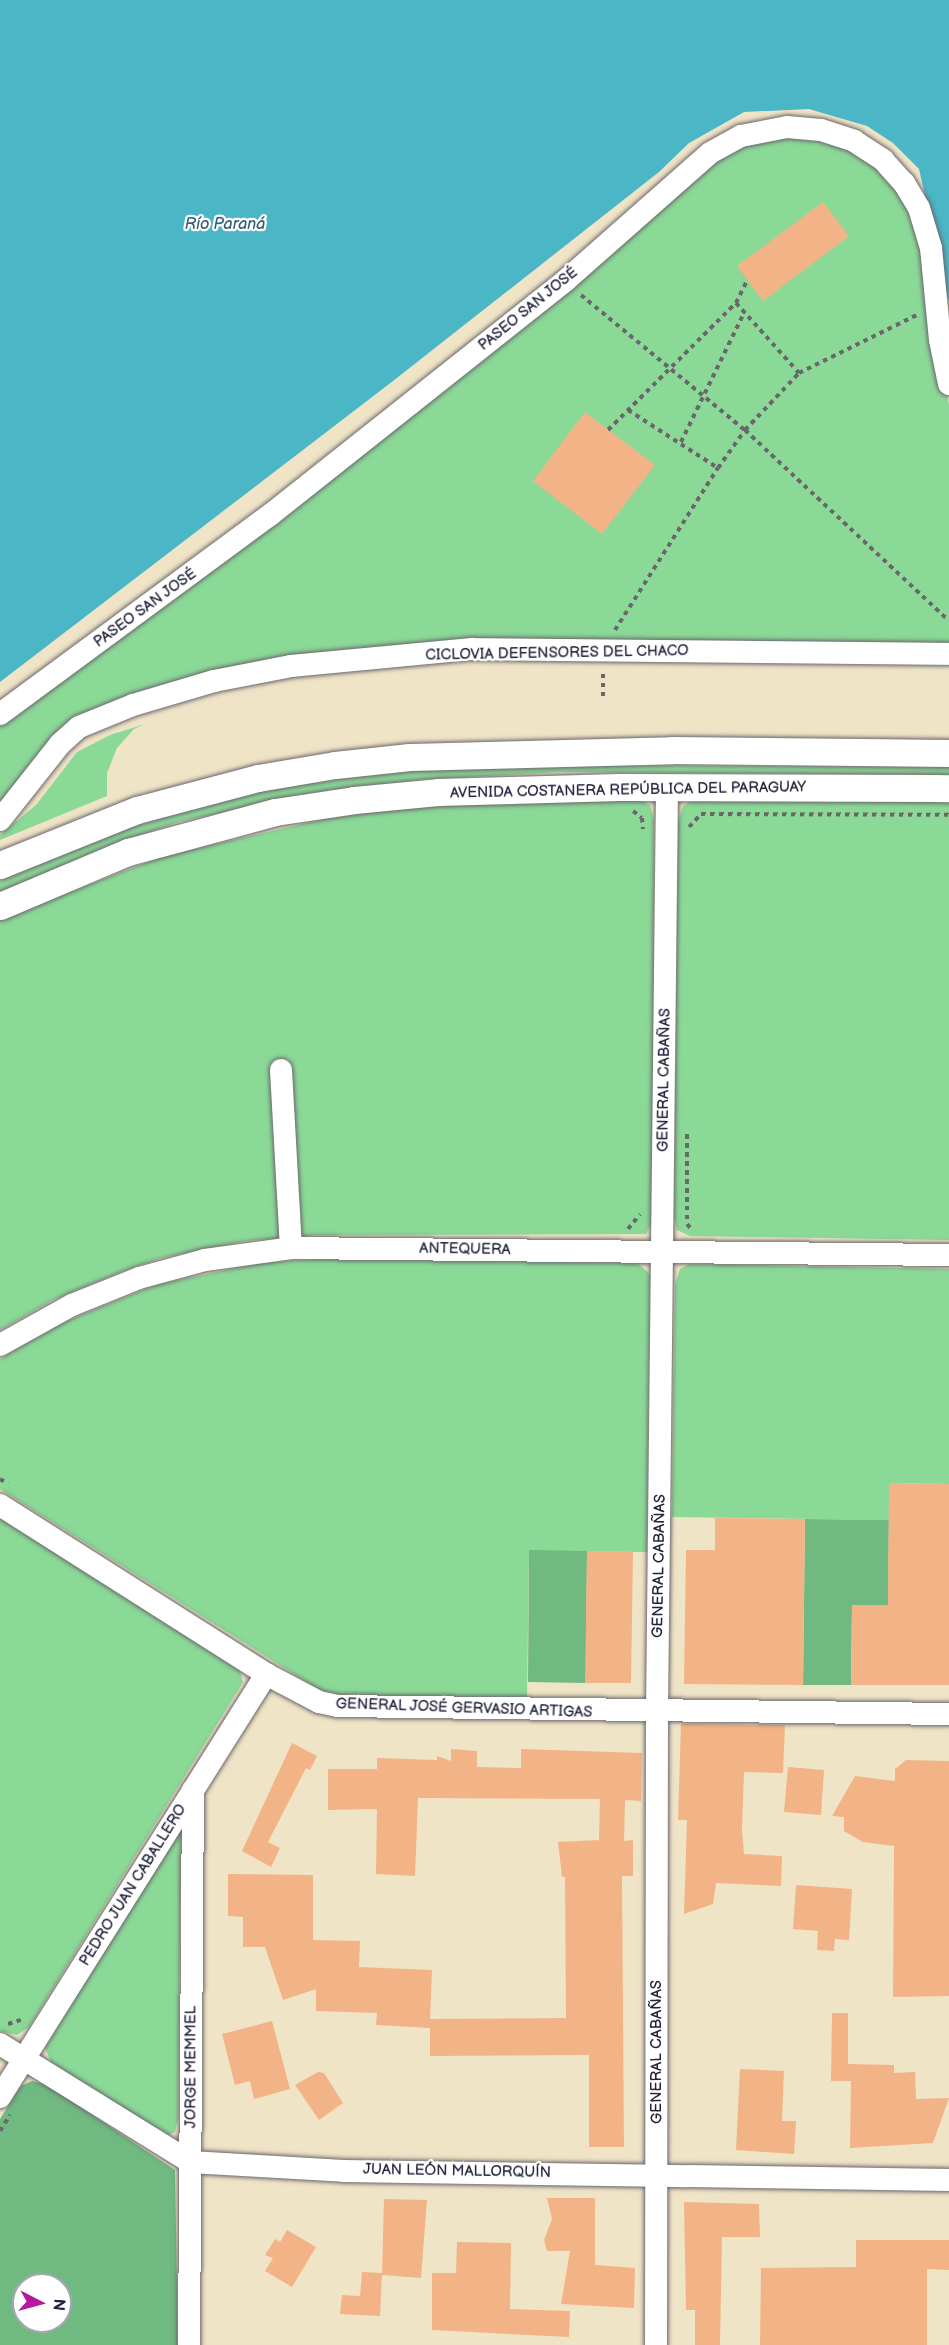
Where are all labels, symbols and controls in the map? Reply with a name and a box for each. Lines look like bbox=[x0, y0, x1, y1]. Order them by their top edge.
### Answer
water label: Río Paraná bbox=[185, 215, 265, 235]
street label: PASEO SAN JOSÉ bbox=[474, 263, 582, 355]
street label: PASEO SAN JOSÉ bbox=[90, 564, 200, 652]
street label: CICLOVIA DEFENSORES DEL CHACO bbox=[425, 642, 689, 664]
street label: AVENIDA COSTANERA REPÚBLICA DEL PARAGUAY bbox=[450, 778, 806, 802]
street label: GENERAL CABAÑAS bbox=[654, 1008, 674, 1152]
street label: ANTEQUERA bbox=[419, 1239, 511, 1259]
street label: GENERAL CABAÑAS bbox=[649, 1494, 669, 1638]
street label: GENERAL JOSÉ GERVASIO ARTIGAS bbox=[335, 1695, 593, 1721]
street label: PEDRO JUAN CABALLERO bbox=[76, 1800, 190, 1970]
street label: GENERAL CABAÑAS bbox=[648, 1980, 666, 2124]
street label: JORGE MEMMEL bbox=[182, 2006, 200, 2128]
street label: JUAN LEÓN MALLORQUÍN bbox=[363, 2160, 551, 2182]
north arrow bbox=[12, 2273, 72, 2333]
text: N bbox=[48, 2298, 68, 2312]

